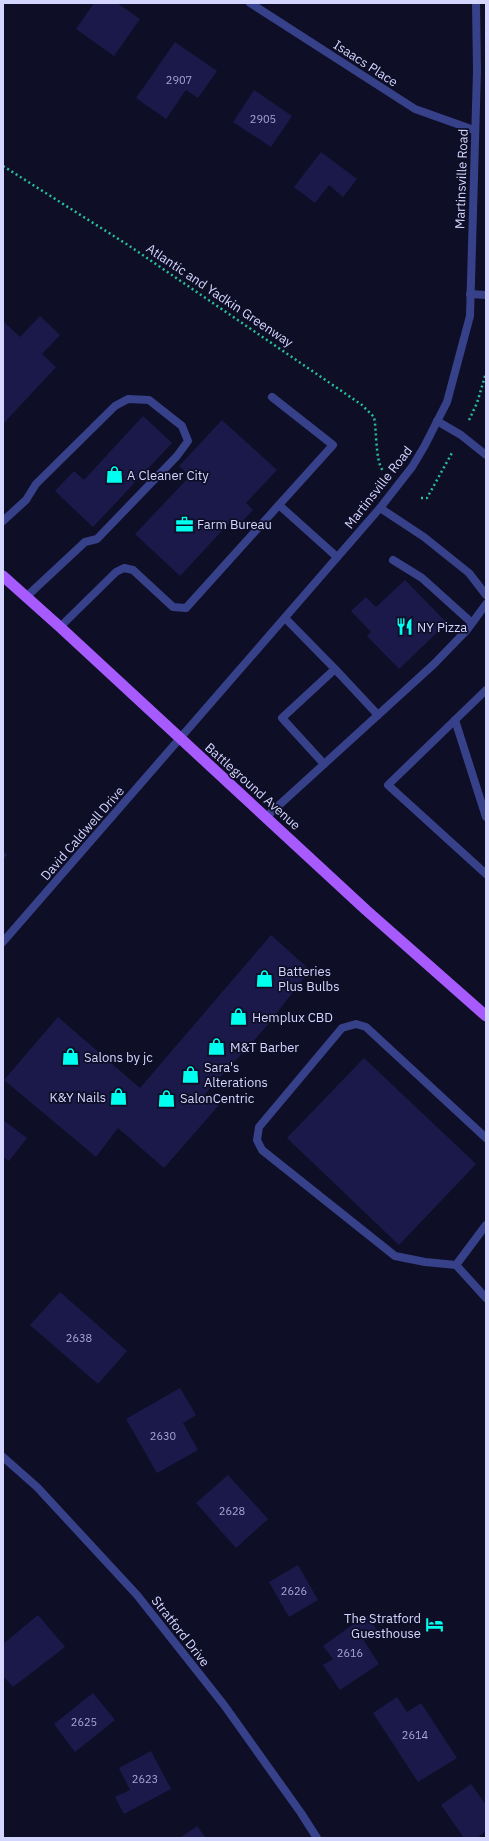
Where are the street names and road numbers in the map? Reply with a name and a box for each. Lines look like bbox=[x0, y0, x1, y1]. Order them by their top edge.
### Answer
street label: Isaacs Place bbox=[330, 36, 401, 91]
street label: Martinsville Road bbox=[451, 129, 472, 230]
street label: Atlantic and Yadkin Greenway bbox=[143, 240, 297, 351]
street label: Martinsville Road bbox=[341, 443, 416, 532]
street label: Battleground Avenue bbox=[201, 739, 304, 834]
street label: David Caldwell Drive bbox=[37, 783, 128, 884]
street label: Stratford Drive bbox=[148, 1593, 214, 1670]

